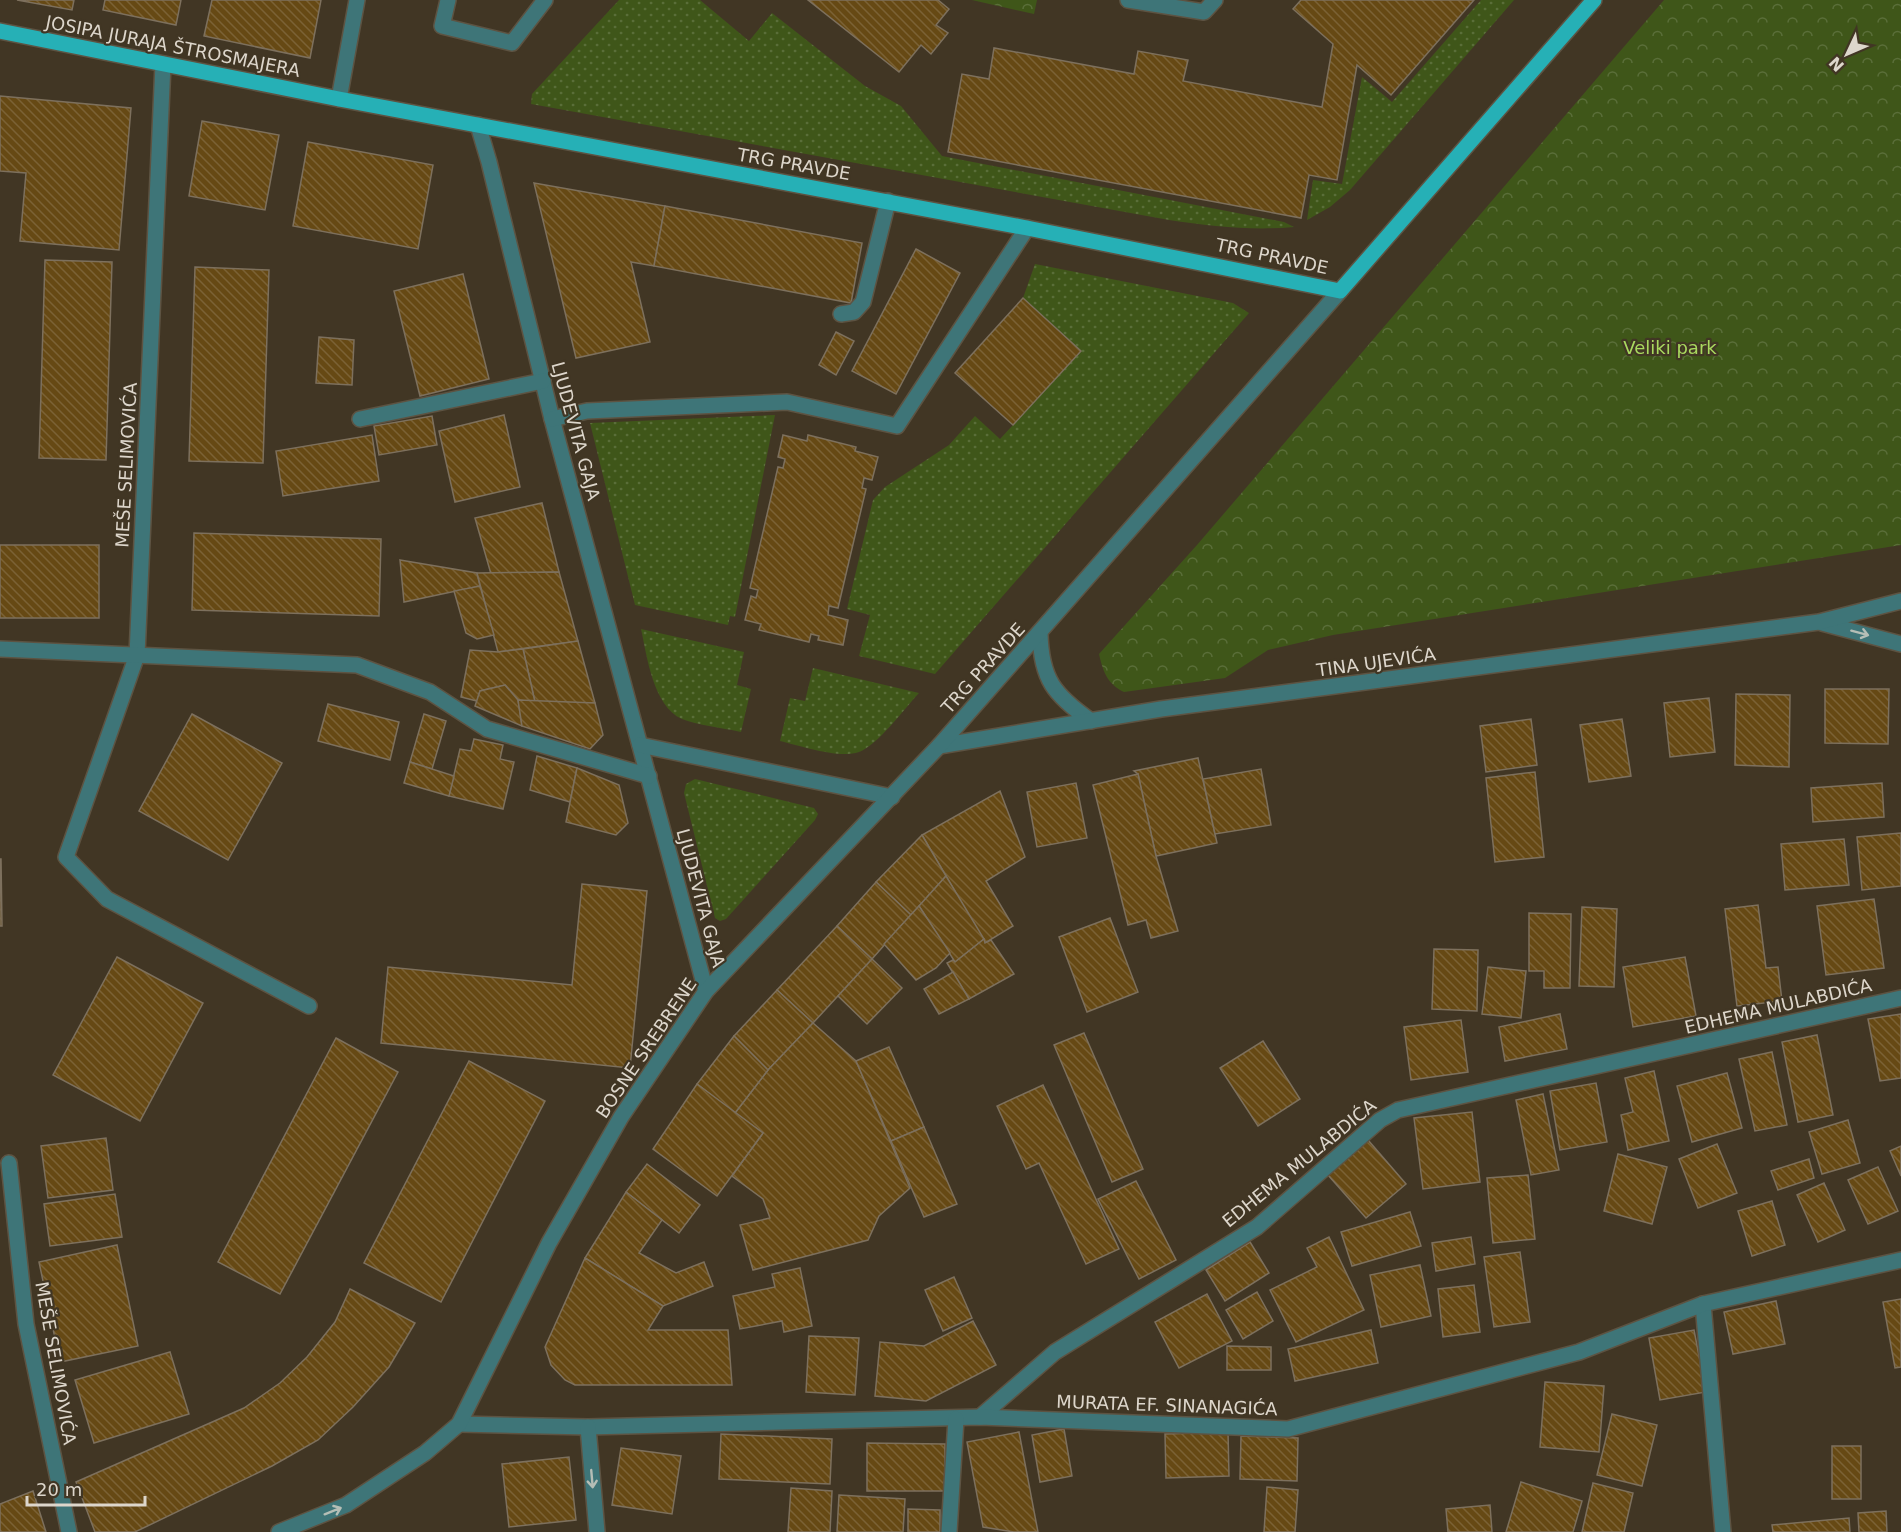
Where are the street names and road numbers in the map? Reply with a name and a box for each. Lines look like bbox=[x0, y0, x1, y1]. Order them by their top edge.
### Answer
street label: JOSIPA JURAJA ŠTROSMAJERA bbox=[43, 11, 303, 81]
street label: TRG PRAVDE bbox=[735, 144, 852, 184]
street label: TRG PRAVDE bbox=[1213, 234, 1330, 278]
street label: LJUDEVITA GAJA bbox=[547, 359, 605, 503]
street label: MEŠE SELIMOVIĆA bbox=[111, 381, 141, 548]
street label: TRG PRAVDE bbox=[936, 618, 1029, 718]
street label: TINA UJEVIĆA bbox=[1314, 643, 1438, 681]
street label: LJUDEVITA GAJA bbox=[672, 826, 730, 970]
street label: BOSNE SREBRENE bbox=[591, 974, 701, 1122]
street label: EDHEMA MULABDIĆA bbox=[1682, 974, 1874, 1038]
street label: EDHEMA MULABDIĆA bbox=[1218, 1094, 1381, 1231]
street label: MEŠE SELIMOVIĆA bbox=[31, 1280, 81, 1447]
street label: MURATA EF. SINANAGIĆA bbox=[1056, 1391, 1279, 1419]

